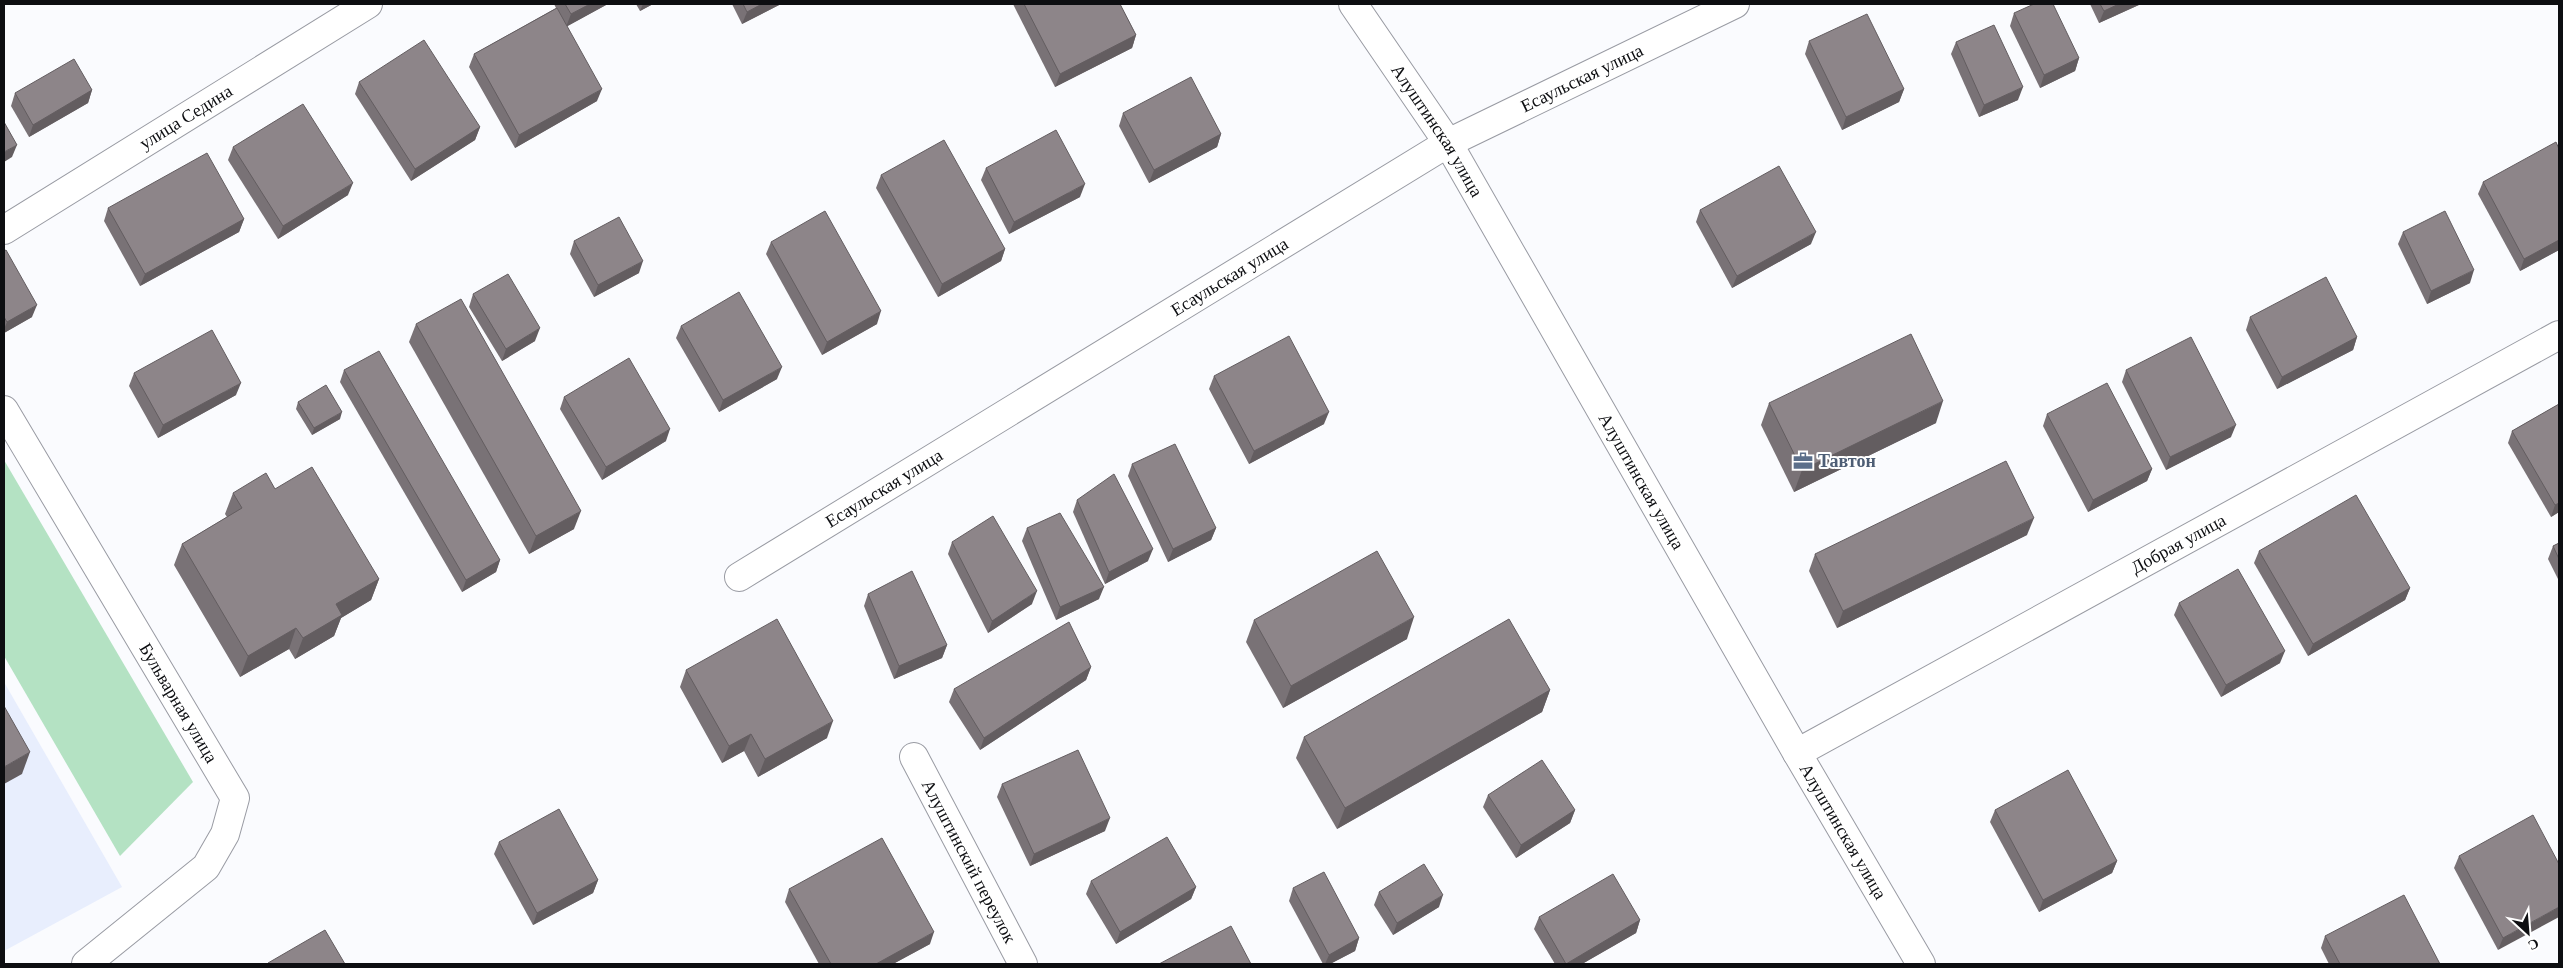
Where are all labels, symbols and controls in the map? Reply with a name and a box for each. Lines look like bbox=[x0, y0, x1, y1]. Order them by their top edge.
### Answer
street label: Есаульская улица bbox=[1517, 40, 1646, 116]
street label: Алуштинская улица bbox=[1387, 60, 1487, 200]
street label: улица Седина bbox=[136, 81, 236, 153]
street label: Есаульская улица bbox=[1167, 233, 1292, 320]
street label: Алуштинская улица bbox=[1595, 409, 1688, 553]
street label: Есаульская улица bbox=[822, 445, 946, 532]
office icon: Тавтон bbox=[1792, 450, 1814, 472]
place label: Тавтон bbox=[1818, 451, 1876, 471]
street label: Добрая улица bbox=[2128, 510, 2229, 578]
street label: Бульварная улица bbox=[135, 640, 222, 766]
street label: Алуштинская улица bbox=[1795, 760, 1891, 903]
street label: Алуштинский переулок bbox=[918, 776, 1020, 947]
north arrow bbox=[2503, 908, 2553, 958]
text: С bbox=[2526, 935, 2541, 953]

